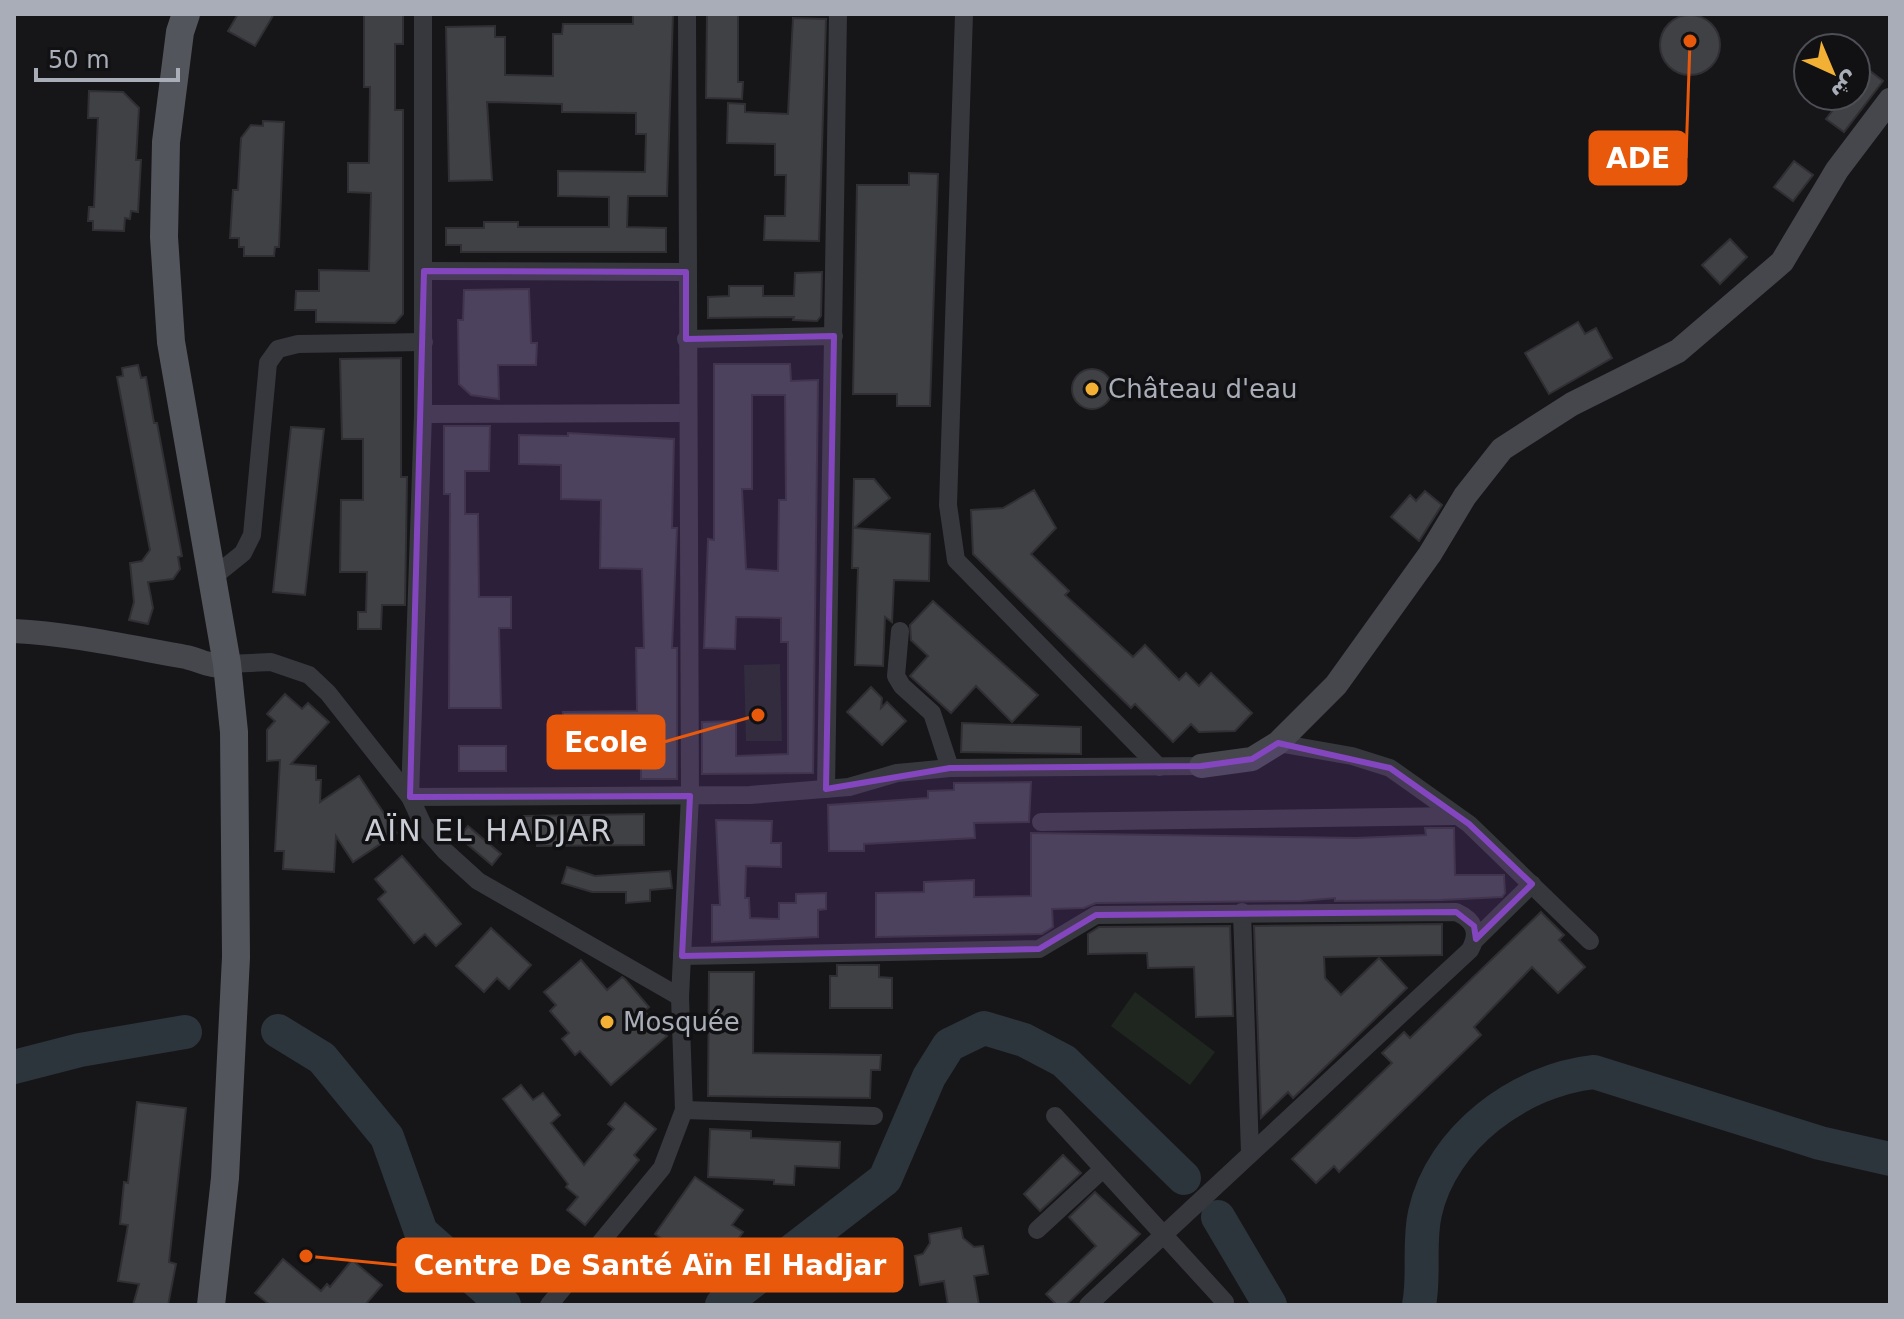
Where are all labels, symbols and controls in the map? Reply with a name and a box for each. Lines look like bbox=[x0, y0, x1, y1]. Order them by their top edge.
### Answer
scale bar bbox=[36, 32, 178, 82]
north arrow bbox=[1792, 32, 1872, 112]
text: 50 m bbox=[48, 46, 110, 74]
text: ش bbox=[1826, 66, 1865, 106]
callout: ADE bbox=[1590, 132, 1686, 184]
text: ADE bbox=[1606, 142, 1670, 175]
place label: Château d'eau bbox=[1108, 374, 1298, 404]
marker: Château d'eau bbox=[1083, 380, 1101, 398]
callout: Ecole bbox=[548, 716, 664, 768]
text: Ecole bbox=[564, 726, 648, 759]
district label: AÏN EL HADJAR bbox=[365, 813, 613, 848]
place label: Mosquée bbox=[623, 1007, 740, 1037]
marker: Mosquée bbox=[598, 1013, 616, 1031]
callout: Centre De Santé Aïn El Hadjar bbox=[398, 1239, 902, 1291]
text: Centre De Santé Aïn El Hadjar bbox=[414, 1249, 886, 1282]

